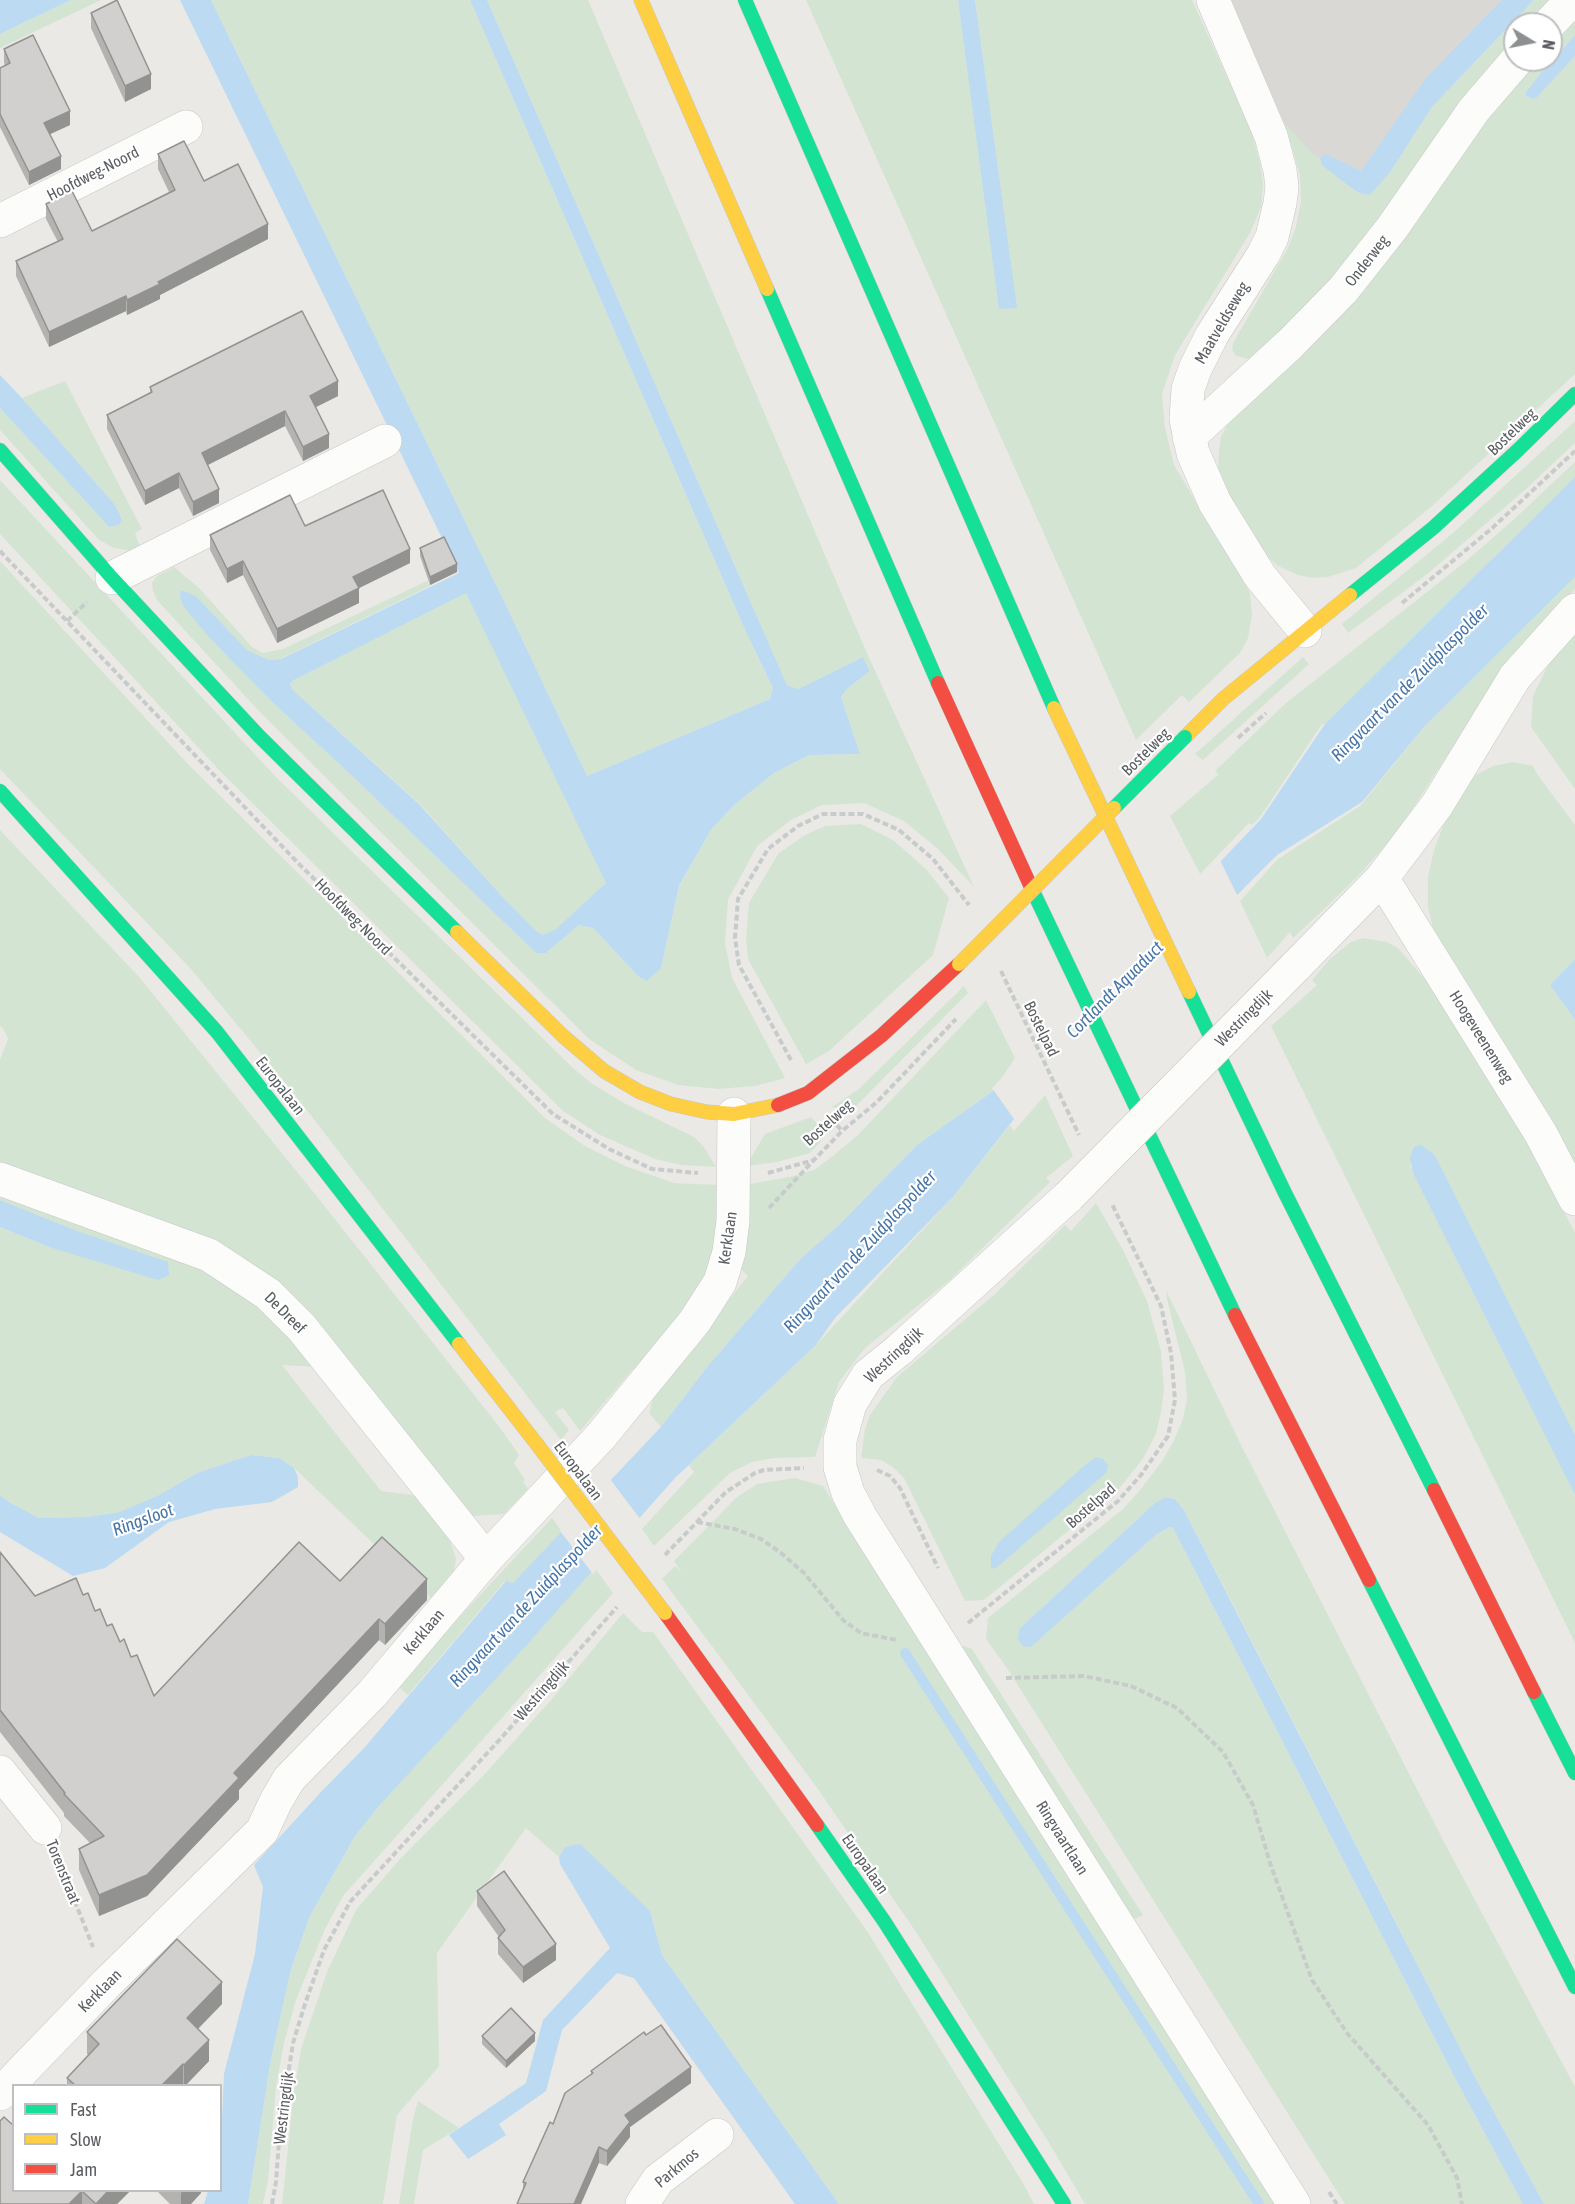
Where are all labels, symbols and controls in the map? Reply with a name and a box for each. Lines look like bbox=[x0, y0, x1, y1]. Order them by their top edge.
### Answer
north arrow bbox=[1503, 12, 1563, 72]
text: N bbox=[1539, 39, 1558, 51]
street label: Hoofdweg-Noord bbox=[44, 143, 142, 205]
street label: Onderweg bbox=[1341, 231, 1393, 291]
street label: Maatveldseweg bbox=[1191, 278, 1253, 368]
street label: Bostelweg bbox=[1484, 404, 1540, 460]
water label: Ringvaart van de Zuidplaspolder bbox=[1327, 600, 1493, 766]
street label: Bostelweg bbox=[1118, 724, 1174, 780]
street label: Hoofdweg-Noord bbox=[311, 875, 395, 959]
water label: Cortlandt Aquaduct bbox=[1062, 937, 1168, 1043]
street label: Westringdijk bbox=[1211, 985, 1277, 1051]
street label: Hoogeveenenweg bbox=[1445, 987, 1517, 1087]
street label: Bostelpad bbox=[1019, 998, 1063, 1060]
street label: Europalaan bbox=[251, 1053, 309, 1119]
street label: Bostelweg bbox=[799, 1096, 857, 1150]
water label: Ringvaart van de Zuidplaspolder bbox=[779, 1166, 941, 1338]
street label: Kerklaan bbox=[715, 1210, 741, 1266]
street label: De Dreef bbox=[260, 1288, 310, 1338]
street label: Westringdijk bbox=[861, 1323, 927, 1387]
street label: Europalaan bbox=[550, 1438, 606, 1504]
street label: Bostelpad bbox=[1062, 1479, 1120, 1533]
water label: Ringsloot bbox=[110, 1499, 176, 1541]
water label: Ringvaart van de Zuidplaspolder bbox=[445, 1520, 607, 1692]
street label: Kerklaan bbox=[399, 1605, 449, 1659]
street label: Westringdijk bbox=[511, 1657, 573, 1725]
street label: Ringvaartlaan bbox=[1032, 1797, 1092, 1879]
street label: Europalaan bbox=[837, 1830, 893, 1898]
street label: Torenstraat bbox=[41, 1837, 85, 1907]
street label: Kerklaan bbox=[74, 1965, 126, 2017]
street label: Westringdijk bbox=[270, 2070, 298, 2146]
legend bbox=[12, 2084, 222, 2192]
text: Fast bbox=[70, 2099, 97, 2120]
text: Slow bbox=[70, 2129, 101, 2150]
street label: Parkmos bbox=[651, 2144, 703, 2192]
text: Jam bbox=[70, 2159, 97, 2180]

